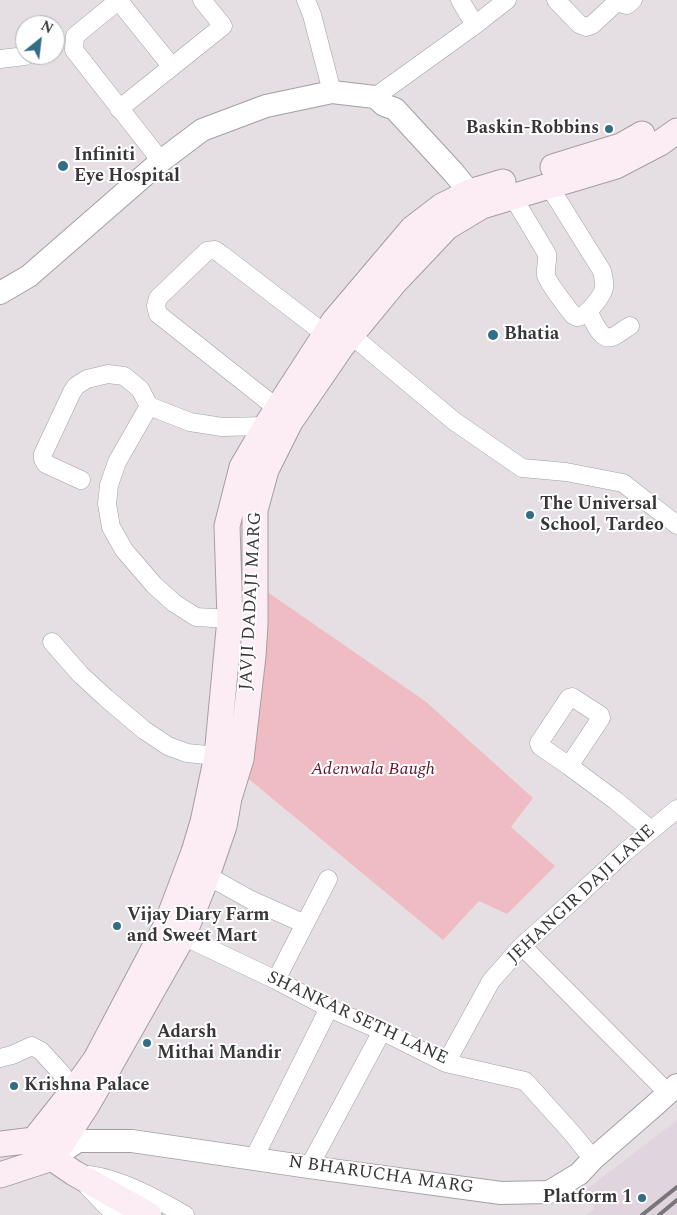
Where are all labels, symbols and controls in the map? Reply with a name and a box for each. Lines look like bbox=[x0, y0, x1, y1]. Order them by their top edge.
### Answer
north arrow bbox=[15, 15, 65, 65]
text: N bbox=[37, 15, 57, 39]
place label: Baskin-Robbins bbox=[466, 118, 599, 140]
marker: Baskin-Robbins bbox=[603, 123, 615, 135]
place label: Infiniti Eye Hospital bbox=[74, 145, 180, 188]
marker: Infiniti Eye Hospital bbox=[56, 159, 70, 173]
place label: Bhatia bbox=[504, 324, 559, 346]
marker: Bhatia bbox=[486, 328, 500, 342]
place label: The Universal School, Tardeo bbox=[540, 494, 664, 536]
marker: The Universal School, Tardeo bbox=[524, 509, 536, 521]
street label: JAVJI DADAJI MARG bbox=[237, 511, 267, 691]
park label: Adenwala Baugh bbox=[311, 759, 435, 781]
street label: JEHANGIR DAJI LANE bbox=[504, 821, 660, 969]
place label: Vijay Diary Farm and Sweet Mart bbox=[127, 905, 270, 948]
marker: Vijay Diary Farm and Sweet Mart bbox=[111, 920, 123, 932]
street label: SHANKAR SETH LANE bbox=[263, 968, 451, 1070]
place label: Adarsh Mithai Mandir bbox=[157, 1022, 281, 1064]
marker: Adarsh Mithai Mandir bbox=[141, 1037, 153, 1049]
place label: Krishna Palace bbox=[24, 1075, 149, 1097]
marker: Krishna Palace bbox=[8, 1080, 20, 1092]
street label: N BHARUCHA MARG bbox=[287, 1152, 475, 1200]
place label: Platform 1 bbox=[543, 1187, 632, 1209]
marker: Platform 1 bbox=[636, 1192, 648, 1204]

